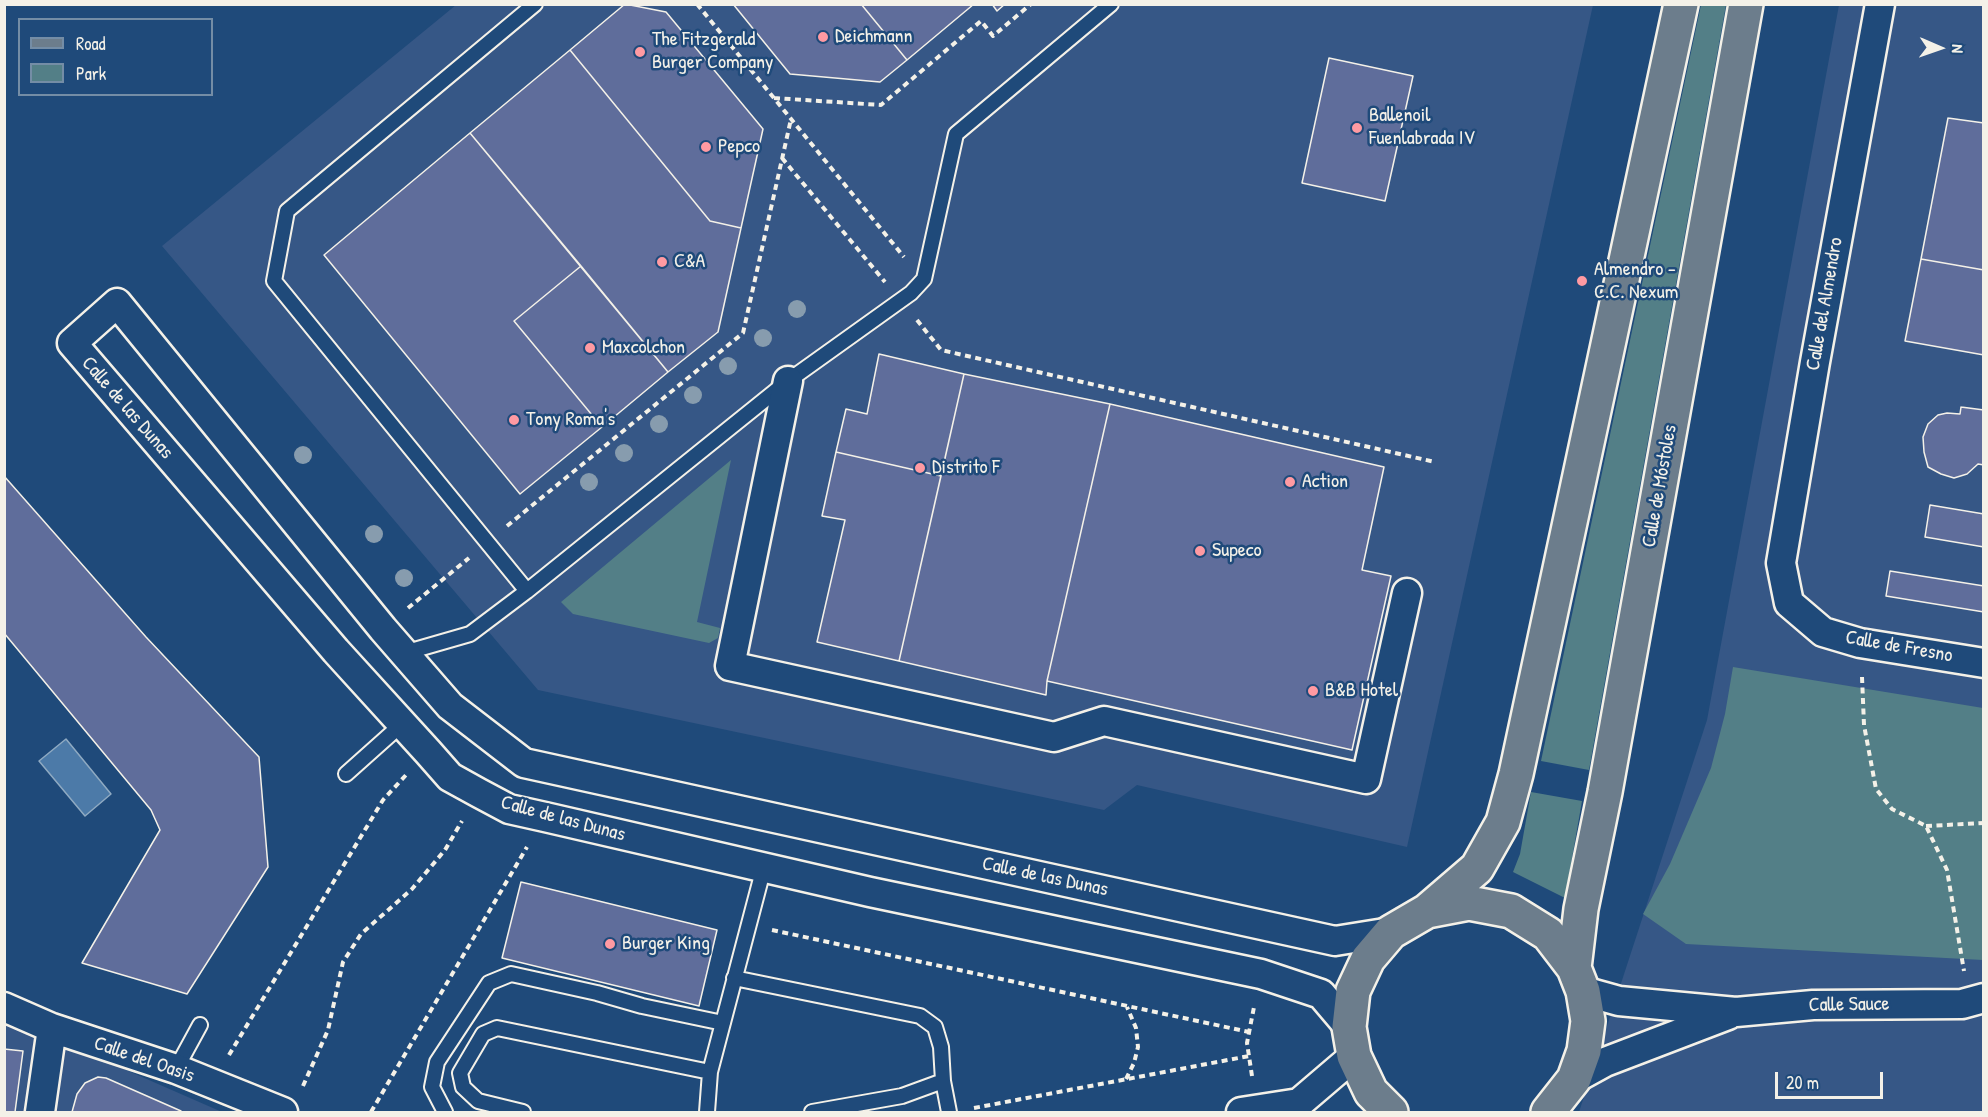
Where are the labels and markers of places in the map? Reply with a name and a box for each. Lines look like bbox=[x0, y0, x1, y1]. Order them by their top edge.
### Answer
place label: Deichmann bbox=[835, 25, 913, 49]
place label: The Fitzgerald Burger Company bbox=[652, 28, 774, 75]
marker: Deichmann bbox=[816, 30, 830, 44]
marker: The Fitzgerald Burger Company bbox=[633, 45, 647, 59]
place label: Ballenoil Fuenlabrada IV bbox=[1369, 104, 1475, 151]
marker: Ballenoil Fuenlabrada IV bbox=[1350, 121, 1364, 135]
place label: Pepco bbox=[718, 135, 760, 159]
marker: Pepco bbox=[699, 140, 713, 154]
place label: C&A bbox=[674, 250, 705, 274]
marker: C&A bbox=[655, 255, 669, 269]
place label: Almendro - C.C. Nexum bbox=[1594, 258, 1678, 305]
marker: Almendro - C.C. Nexum bbox=[1575, 274, 1589, 288]
place label: Maxcolchon bbox=[602, 336, 685, 360]
marker: Maxcolchon bbox=[583, 341, 597, 355]
place label: Tony Roma's bbox=[526, 408, 615, 432]
marker: Tony Roma's bbox=[507, 413, 521, 427]
place label: Distrito F bbox=[932, 456, 1000, 480]
marker: Distrito F bbox=[913, 461, 927, 475]
place label: Action bbox=[1302, 470, 1348, 494]
marker: Action bbox=[1283, 475, 1297, 489]
place label: Supeco bbox=[1212, 539, 1262, 563]
marker: Supeco bbox=[1193, 544, 1207, 558]
place label: B&B Hotel bbox=[1325, 679, 1398, 703]
marker: B&B Hotel bbox=[1306, 684, 1320, 698]
place label: Burger King bbox=[622, 932, 710, 956]
marker: Burger King bbox=[603, 937, 617, 951]

